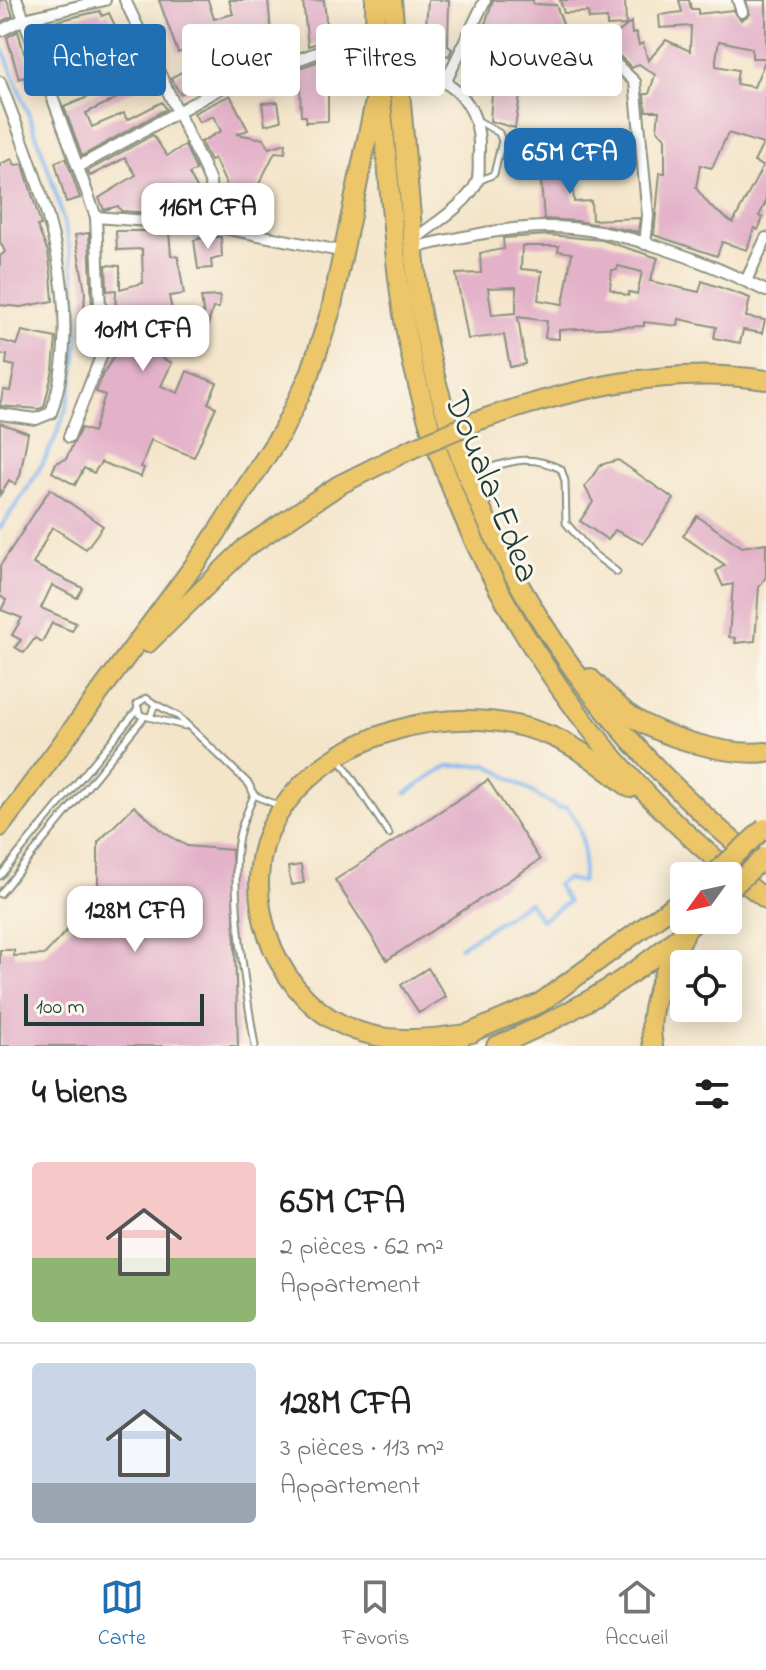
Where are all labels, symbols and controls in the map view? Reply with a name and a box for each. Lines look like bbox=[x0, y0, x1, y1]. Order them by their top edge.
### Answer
chip: Acheter bbox=[24, 24, 166, 96]
chip: Louer bbox=[182, 24, 300, 96]
chip: Filtres bbox=[316, 24, 445, 96]
chip: Nouveau bbox=[461, 24, 622, 96]
pin: 65M CFA bbox=[496, 128, 644, 196]
text: 65M CFA bbox=[522, 135, 618, 173]
pin: 116M CFA bbox=[125, 183, 291, 251]
text: 116M CFA bbox=[159, 190, 257, 228]
pin: 101M CFA bbox=[60, 305, 226, 373]
text: 101M CFA bbox=[94, 312, 192, 350]
street label: Douala-Edea bbox=[427, 383, 552, 591]
north arrow bbox=[670, 862, 742, 934]
map controls bbox=[670, 862, 742, 1022]
pin: 128M CFA bbox=[52, 886, 218, 954]
text: 128M CFA bbox=[85, 893, 185, 931]
button: locate bbox=[670, 950, 742, 1022]
scale bar bbox=[24, 990, 204, 1026]
text: 100 m bbox=[36, 992, 85, 1024]
text: 4 biens bbox=[32, 1069, 128, 1119]
icon: filters bbox=[690, 1072, 734, 1116]
text: 65M CFA bbox=[280, 1179, 405, 1229]
icon: home bbox=[96, 1194, 192, 1290]
text: 2 pièces · 62 m² bbox=[280, 1229, 444, 1267]
text: Appartement bbox=[280, 1267, 420, 1305]
text: 128M CFA bbox=[280, 1380, 411, 1430]
icon: home bbox=[96, 1395, 192, 1491]
text: 3 pièces · 113 m² bbox=[280, 1430, 444, 1468]
text: Appartement bbox=[280, 1468, 420, 1506]
tab: Carte bbox=[98, 1575, 146, 1655]
tab: Favoris bbox=[341, 1575, 409, 1655]
tab: Accueil bbox=[605, 1575, 668, 1655]

